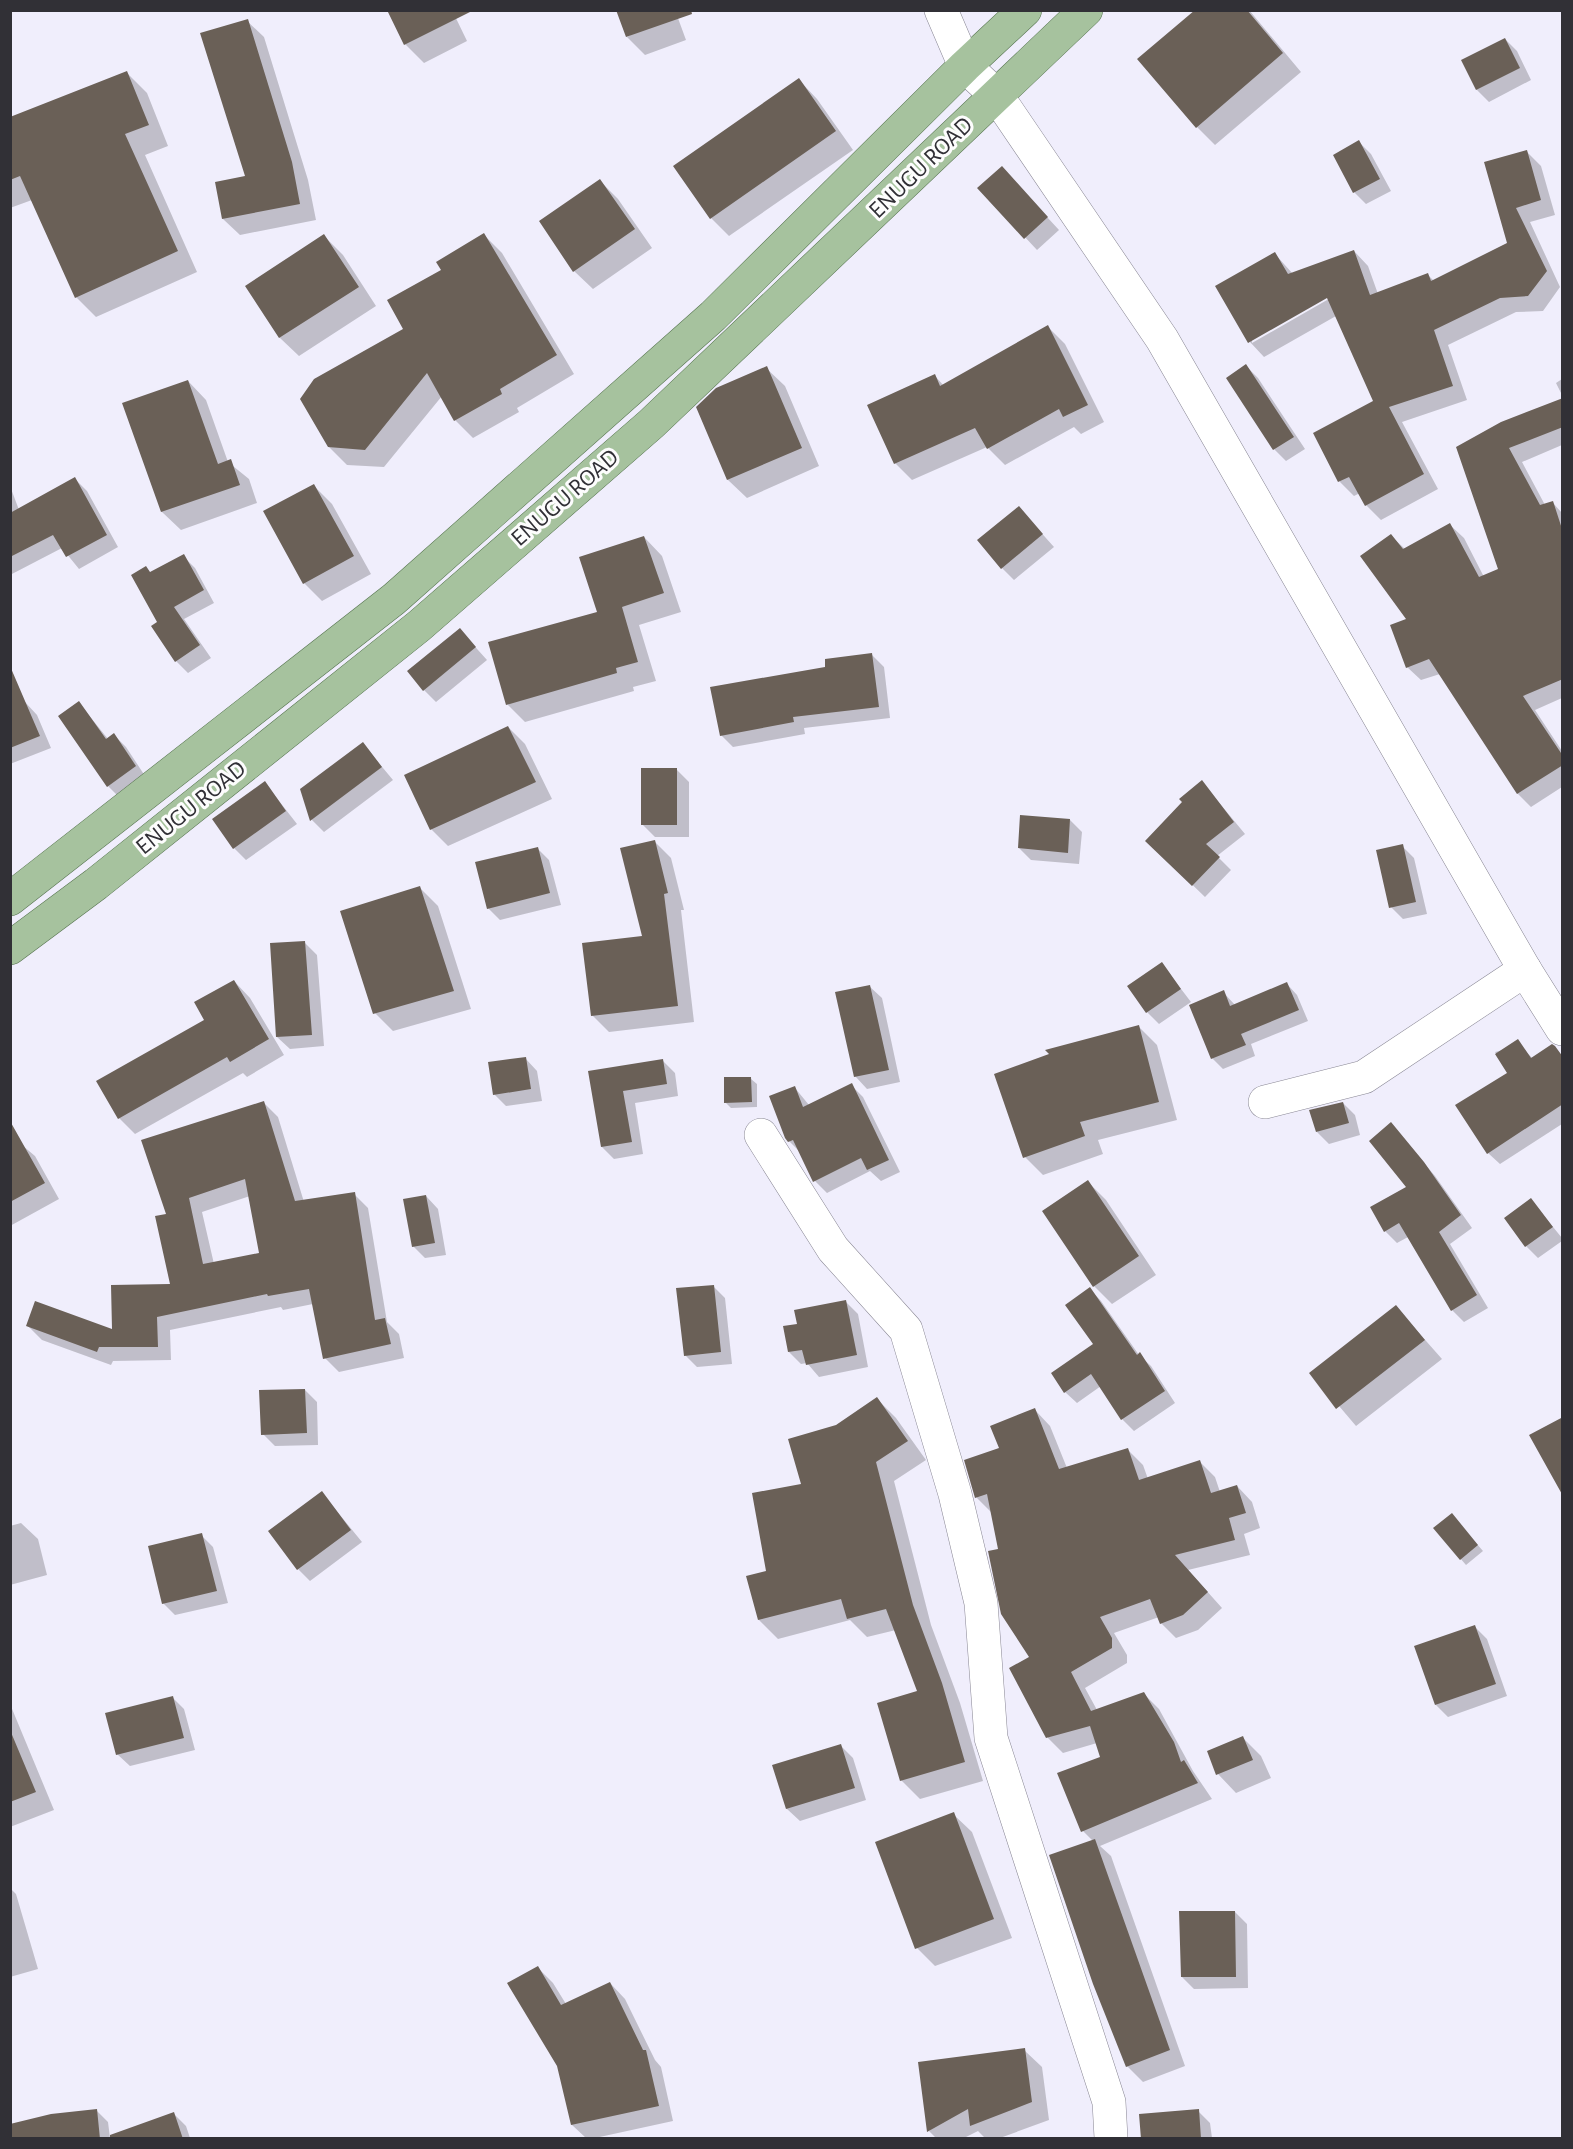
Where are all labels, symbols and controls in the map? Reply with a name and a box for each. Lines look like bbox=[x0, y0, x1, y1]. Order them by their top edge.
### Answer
street label: ENUGU ROAD bbox=[865, 113, 977, 223]
street label: ENUGU ROAD bbox=[507, 445, 623, 551]
street label: ENUGU ROAD bbox=[131, 757, 251, 859]

